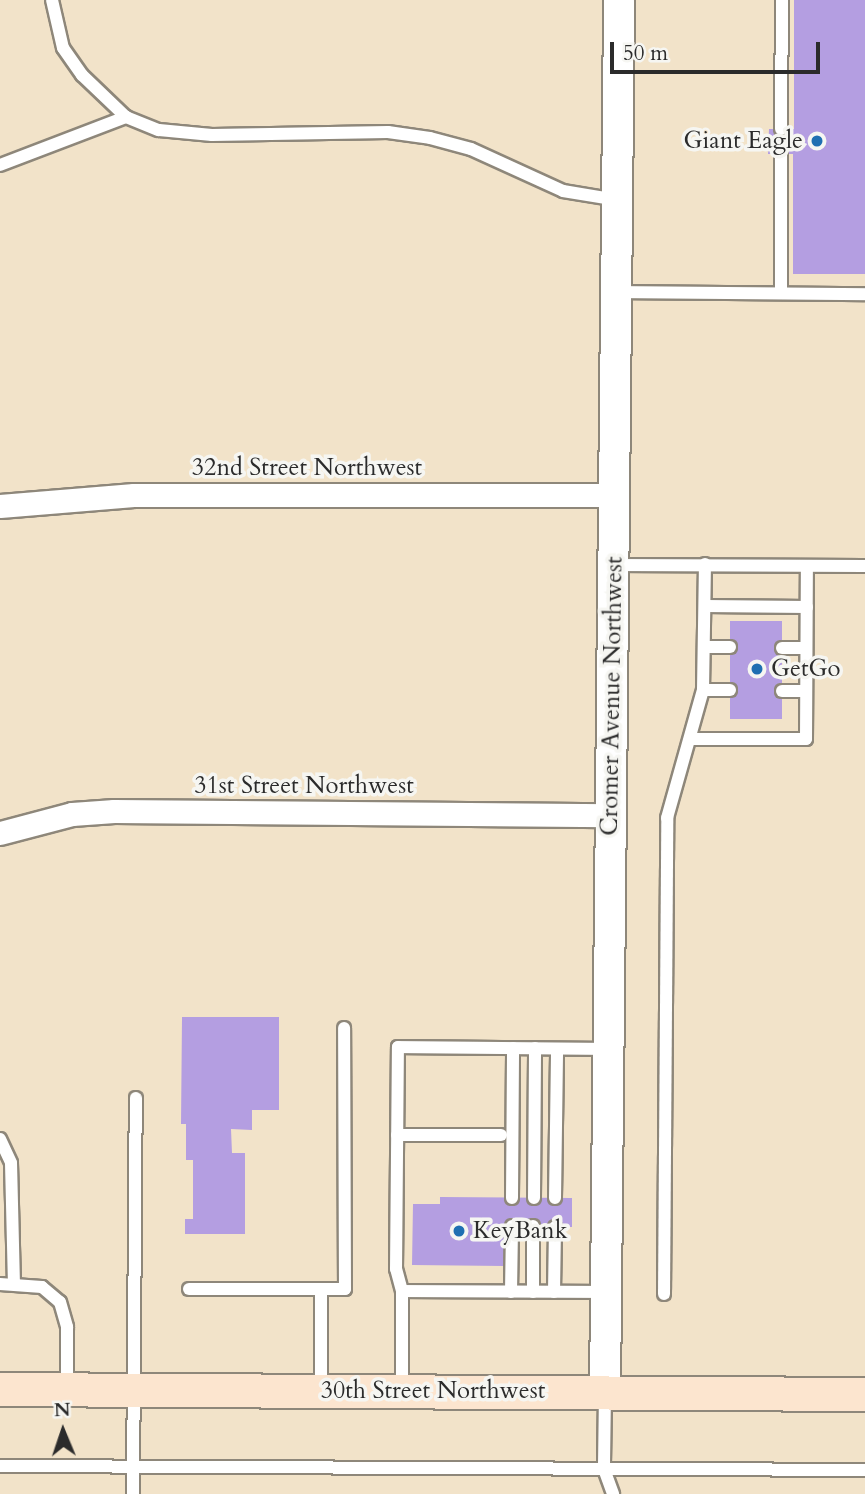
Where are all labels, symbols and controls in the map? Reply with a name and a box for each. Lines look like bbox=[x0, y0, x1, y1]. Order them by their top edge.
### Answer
scale bar bbox=[613, 28, 823, 72]
text: 50 m bbox=[623, 39, 668, 68]
place label: Giant Eagle bbox=[684, 127, 803, 155]
marker: Giant Eagle bbox=[809, 133, 825, 149]
street label: 32nd Street Northwest bbox=[192, 454, 422, 482]
street label: Cromer Avenue Northwest bbox=[595, 556, 629, 836]
place label: GetGo bbox=[771, 655, 840, 683]
marker: GetGo bbox=[749, 661, 765, 677]
street label: 31st Street Northwest bbox=[194, 772, 414, 800]
place label: KeyBank bbox=[473, 1217, 568, 1245]
marker: KeyBank bbox=[451, 1223, 467, 1239]
street label: 30th Street Northwest bbox=[321, 1377, 545, 1405]
north arrow bbox=[28, 1396, 98, 1466]
text: N bbox=[54, 1397, 71, 1423]

